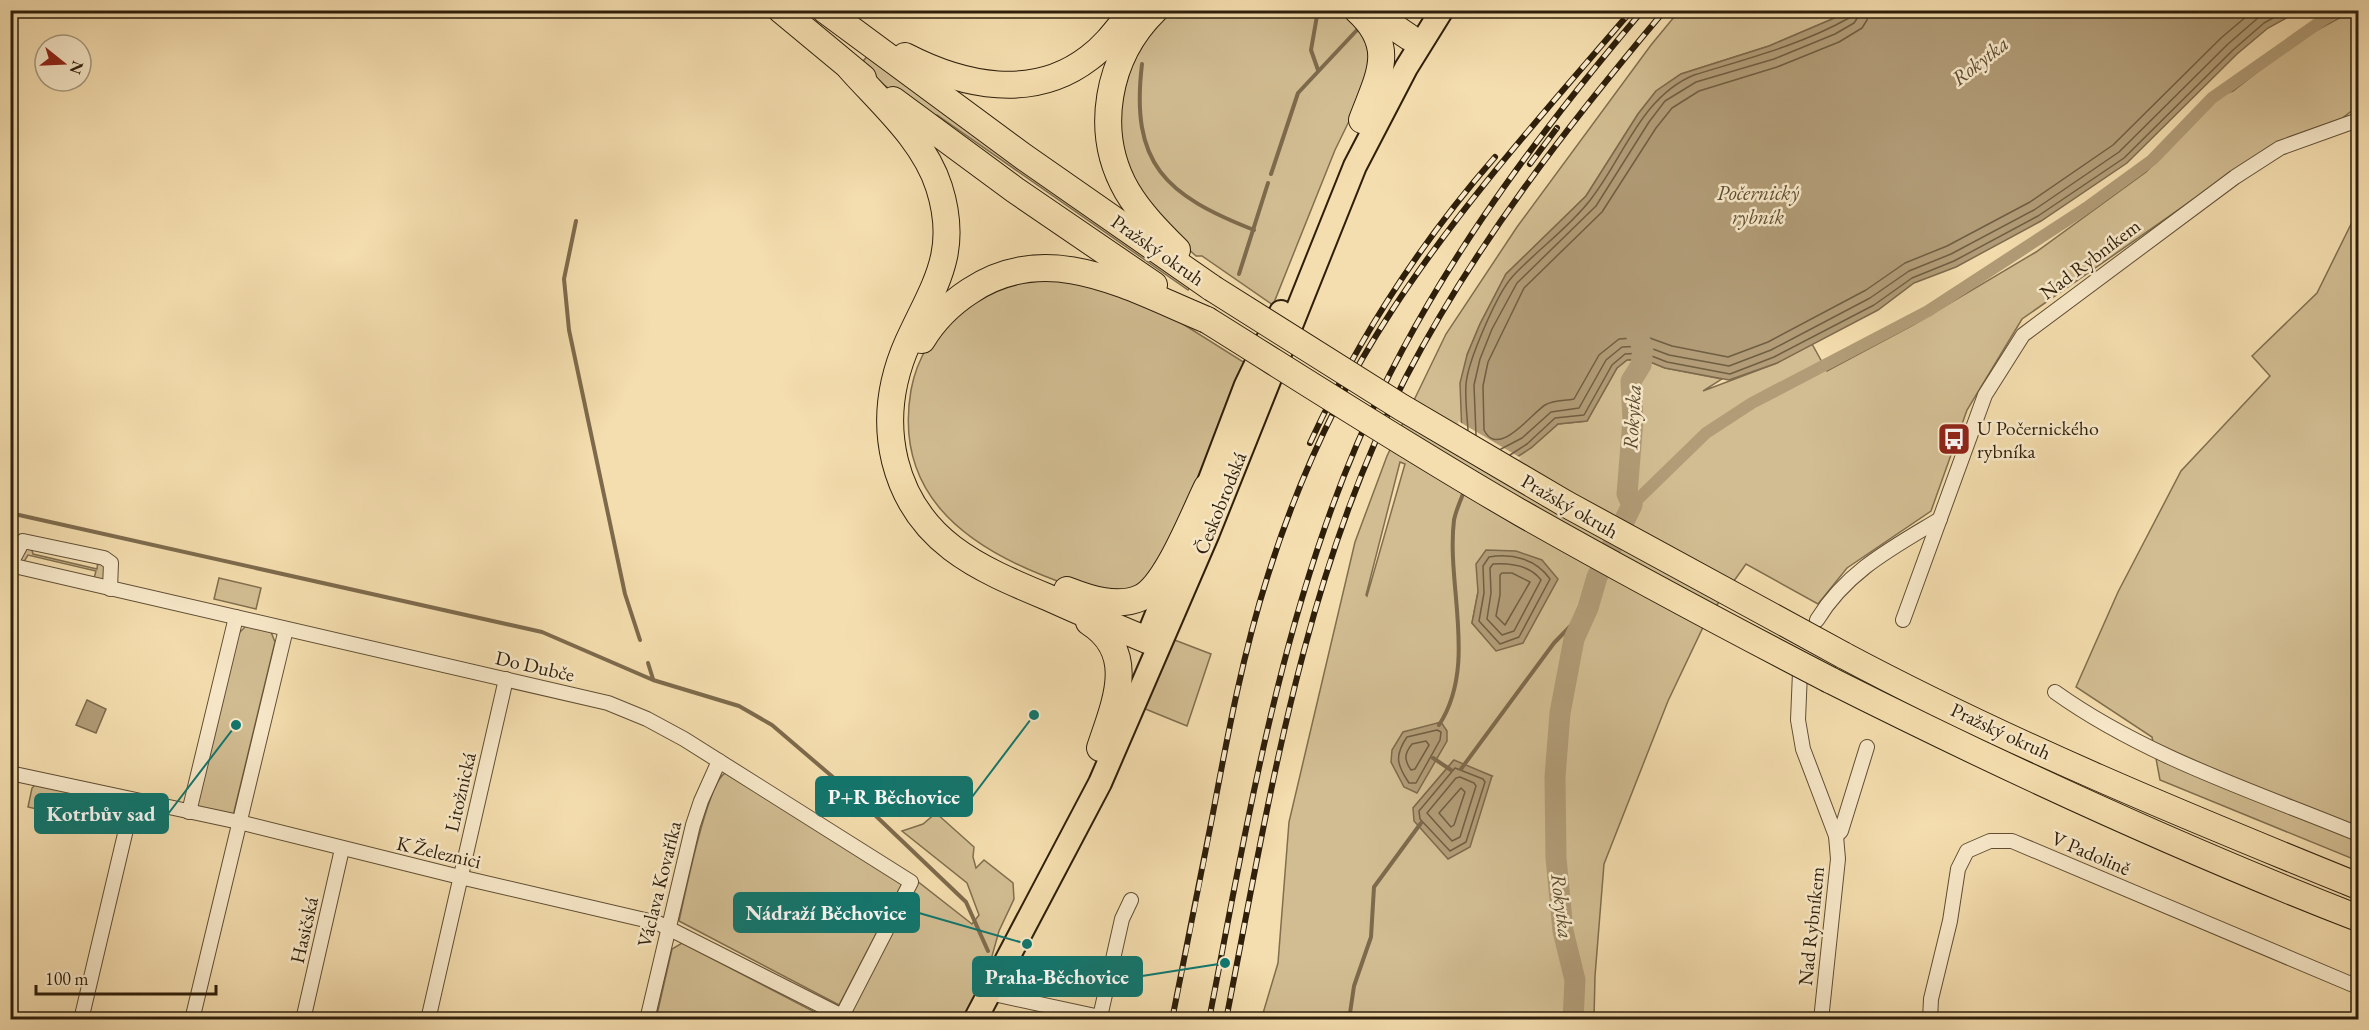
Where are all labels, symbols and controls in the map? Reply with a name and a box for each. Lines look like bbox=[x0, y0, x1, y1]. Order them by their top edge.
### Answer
water label: Rokytka bbox=[1946, 30, 2014, 91]
north arrow bbox=[33, 33, 93, 93]
text: N bbox=[65, 58, 89, 77]
water label: Počernický rybník bbox=[1717, 179, 1800, 230]
street label: Pražský okruh bbox=[1106, 208, 1210, 292]
street label: Nad Rybníkem bbox=[2034, 212, 2146, 305]
water label: Rokytka bbox=[1616, 383, 1647, 450]
place label: U Počernického rybníka bbox=[1977, 415, 2099, 464]
bus stop icon: U Počernického rybníka bbox=[1936, 421, 1972, 457]
street label: Českobrodská bbox=[1188, 448, 1252, 558]
street label: Pražský okruh bbox=[1517, 468, 1623, 544]
street label: Do Dubče bbox=[493, 644, 577, 688]
street label: Pražský okruh bbox=[1947, 696, 2055, 766]
street label: Litožnická bbox=[438, 750, 482, 834]
callout: P+R Běchovice bbox=[816, 777, 972, 816]
text: P+R Běchovice bbox=[828, 783, 960, 810]
callout: Kotrbův sad bbox=[35, 794, 168, 833]
text: Kotrbův sad bbox=[47, 800, 156, 827]
street label: Václava Kovaříka bbox=[631, 818, 687, 950]
street label: V Padolině bbox=[2048, 825, 2135, 881]
street label: K Železnici bbox=[394, 830, 484, 874]
street label: Nad Rybníkem bbox=[1792, 865, 1830, 987]
water label: Rokytka bbox=[1545, 872, 1580, 940]
callout: Nádraží Běchovice bbox=[734, 893, 919, 932]
street label: Hasičská bbox=[284, 894, 324, 966]
text: Nádraží Běchovice bbox=[745, 899, 907, 926]
callout: Praha-Běchovice bbox=[973, 957, 1142, 996]
scale bar bbox=[36, 958, 216, 996]
text: Praha-Běchovice bbox=[985, 963, 1129, 990]
text: 100 m bbox=[45, 967, 89, 990]

